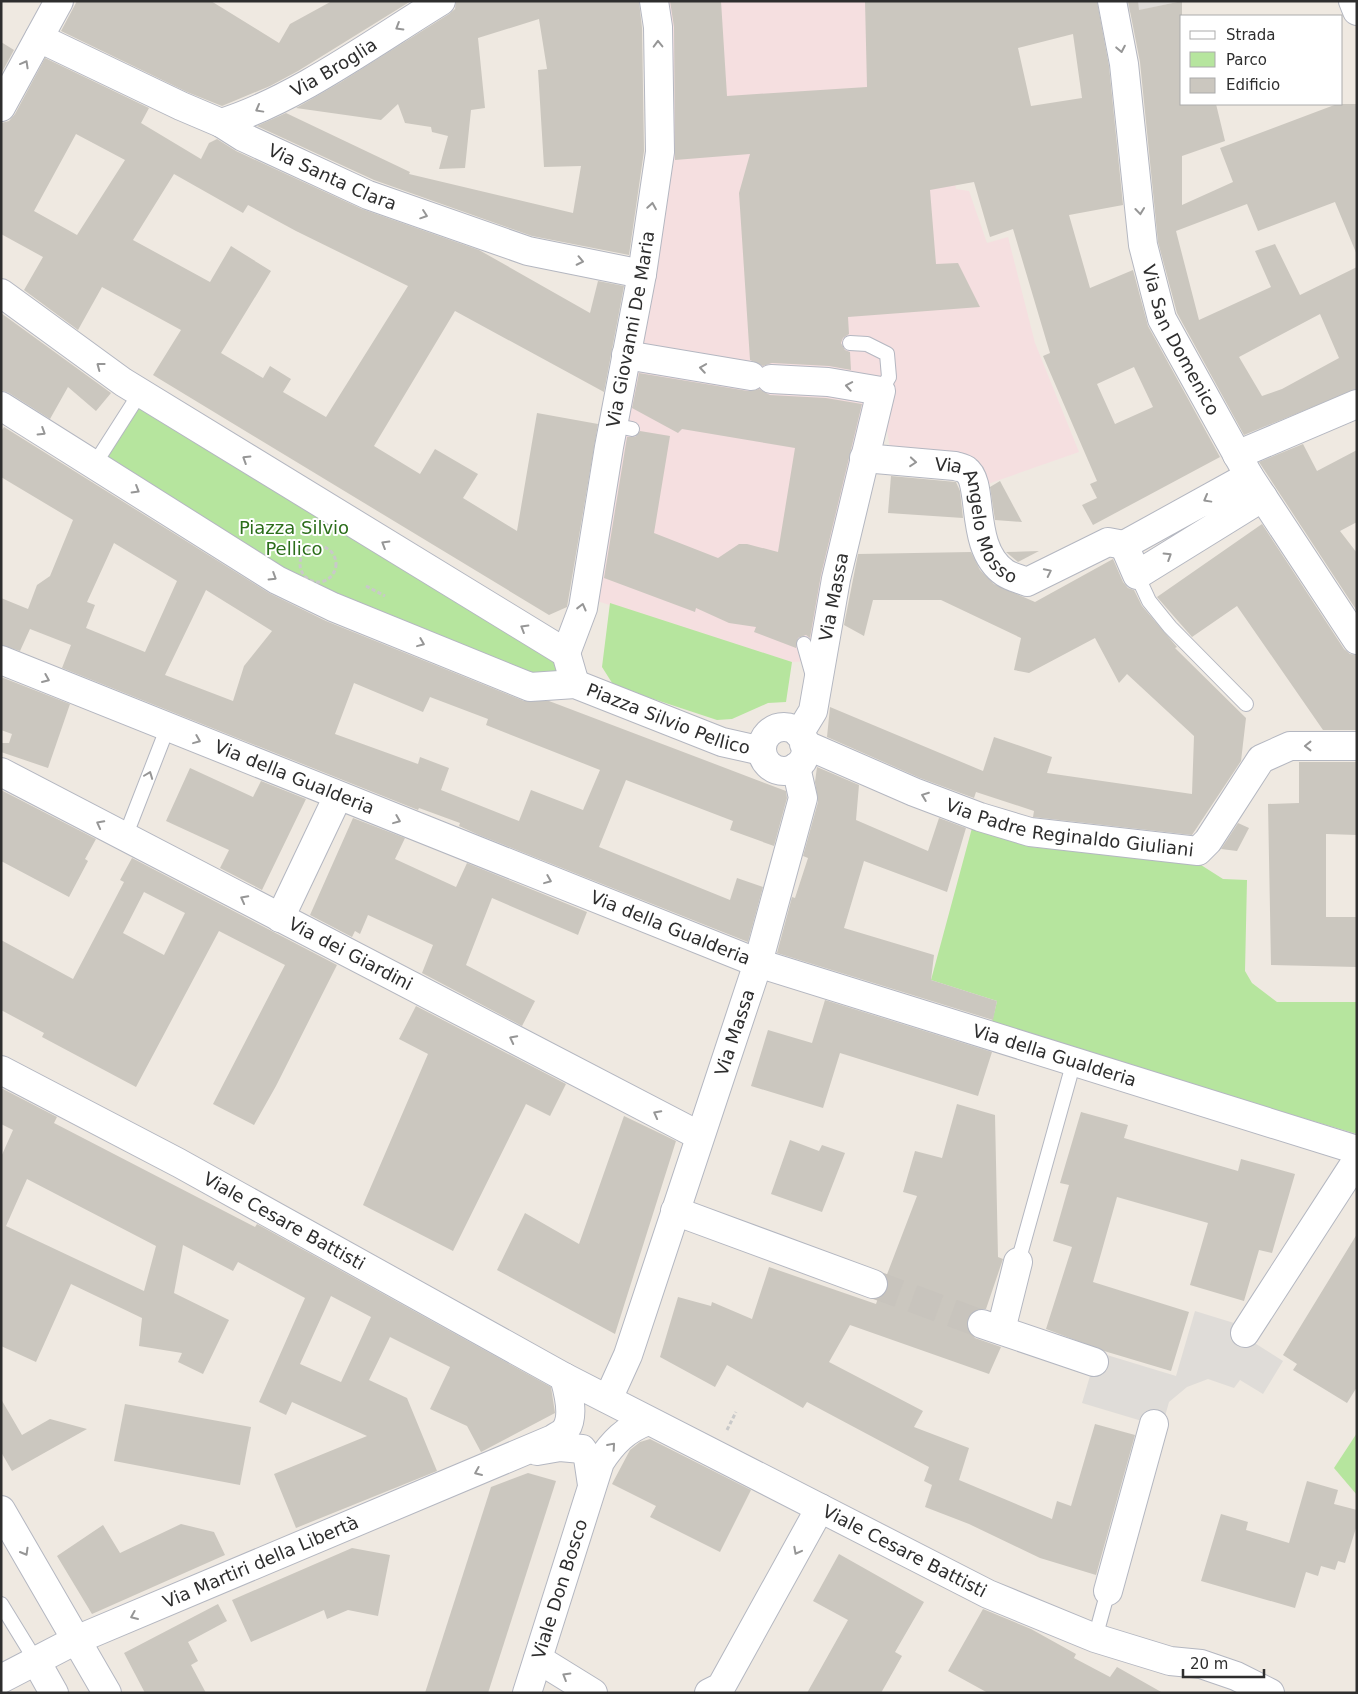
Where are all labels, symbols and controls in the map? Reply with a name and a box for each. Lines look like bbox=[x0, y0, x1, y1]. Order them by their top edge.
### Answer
legend bbox=[1180, 15, 1343, 105]
one-way arrow bbox=[395, 20, 404, 30]
text: Strada bbox=[1226, 26, 1275, 44]
street label: Via Broglia bbox=[287, 33, 381, 101]
one-way arrow bbox=[653, 40, 663, 48]
one-way arrow bbox=[1116, 45, 1126, 54]
text: Parco bbox=[1226, 51, 1267, 69]
one-way arrow bbox=[18, 61, 28, 70]
text: Edificio bbox=[1226, 76, 1280, 94]
one-way arrow bbox=[255, 103, 264, 113]
street label: Via Santa Clara bbox=[265, 139, 399, 214]
one-way arrow bbox=[647, 202, 657, 210]
one-way arrow bbox=[1134, 207, 1145, 215]
one-way arrow bbox=[420, 209, 428, 219]
street label: Via Giovanni De Maria bbox=[602, 229, 658, 429]
one-way arrow bbox=[575, 256, 584, 266]
street label: Via San Domenico bbox=[1138, 262, 1224, 419]
one-way arrow bbox=[97, 363, 106, 371]
one-way arrow bbox=[699, 363, 707, 374]
one-way arrow bbox=[844, 381, 852, 392]
one-way arrow bbox=[37, 426, 46, 436]
street label: Via Angelo Mosso bbox=[934, 453, 1020, 587]
one-way arrow bbox=[243, 456, 252, 465]
one-way arrow bbox=[909, 457, 917, 468]
one-way arrow bbox=[130, 484, 139, 494]
one-way arrow bbox=[1203, 493, 1212, 503]
park label: Piazza Silvio Pellico bbox=[239, 517, 349, 559]
one-way arrow bbox=[382, 540, 391, 550]
street label: Via Massa bbox=[815, 551, 852, 643]
one-way arrow bbox=[1162, 553, 1171, 562]
one-way arrow bbox=[1043, 567, 1052, 578]
one-way arrow bbox=[268, 571, 277, 580]
one-way arrow bbox=[576, 603, 587, 612]
one-way arrow bbox=[521, 624, 530, 634]
one-way arrow bbox=[417, 637, 425, 647]
one-way arrow bbox=[41, 673, 50, 683]
street label: Piazza Silvio Pellico bbox=[584, 679, 752, 758]
one-way arrow bbox=[192, 734, 201, 744]
street label: Via della Gualderia bbox=[212, 736, 378, 818]
one-way arrow bbox=[1304, 741, 1312, 751]
one-way arrow bbox=[143, 771, 154, 780]
one-way arrow bbox=[921, 792, 929, 802]
street label: Via Padre Reginaldo Giuliani bbox=[943, 794, 1195, 860]
one-way arrow bbox=[392, 813, 401, 824]
one-way arrow bbox=[97, 820, 106, 830]
one-way arrow bbox=[543, 874, 551, 884]
street label: Via della Gualderia bbox=[588, 886, 754, 969]
one-way arrow bbox=[241, 895, 250, 905]
street label: Via dei Giardini bbox=[285, 913, 416, 994]
street label: Via Massa bbox=[710, 986, 759, 1078]
street label: Via della Gualderia bbox=[970, 1020, 1139, 1090]
one-way arrow bbox=[509, 1035, 518, 1045]
one-way arrow bbox=[653, 1110, 662, 1120]
street label: Viale Cesare Battisti bbox=[200, 1168, 369, 1274]
one-way arrow bbox=[606, 1442, 615, 1451]
one-way arrow bbox=[474, 1465, 483, 1476]
street label: Viale Cesare Battisti bbox=[819, 1500, 991, 1602]
street label: Via Martiri della Libertà bbox=[160, 1511, 362, 1612]
street label: Viale Don Bosco bbox=[527, 1516, 591, 1661]
one-way arrow bbox=[793, 1546, 803, 1555]
one-way arrow bbox=[19, 1547, 29, 1556]
one-way arrow bbox=[130, 1610, 139, 1620]
scale bar bbox=[1183, 1646, 1264, 1678]
text: 20 m bbox=[1190, 1655, 1228, 1673]
one-way arrow bbox=[562, 1673, 571, 1683]

